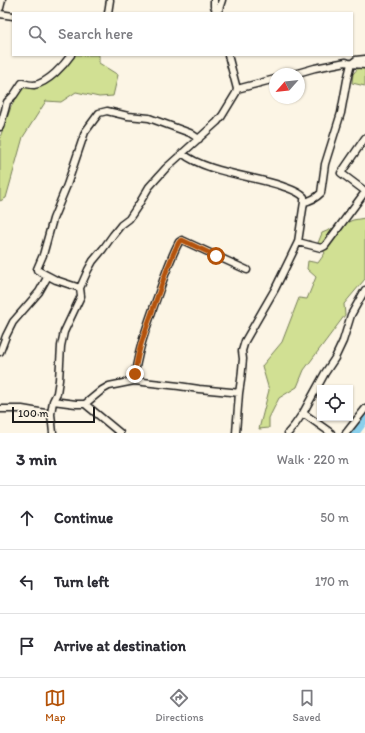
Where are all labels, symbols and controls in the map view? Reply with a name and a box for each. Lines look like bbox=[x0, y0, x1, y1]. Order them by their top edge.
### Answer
search box bbox=[12, 12, 353, 56]
icon: search bbox=[26, 23, 48, 45]
text: Search here bbox=[58, 25, 133, 43]
north arrow bbox=[269, 68, 305, 104]
route start bbox=[207, 247, 225, 265]
route end bbox=[126, 365, 144, 383]
map controls bbox=[317, 385, 353, 421]
button: locate bbox=[317, 385, 353, 421]
scale bar bbox=[12, 405, 95, 424]
text: 100 m bbox=[18, 407, 48, 420]
text: 3 min bbox=[16, 449, 57, 469]
text: Walk · 220 m bbox=[277, 452, 349, 467]
icon: ahead bbox=[16, 507, 38, 529]
text: Continue bbox=[54, 509, 113, 527]
text: 50 m bbox=[320, 510, 349, 525]
icon: left bbox=[16, 571, 38, 593]
text: Turn left bbox=[54, 573, 109, 591]
text: 170 m bbox=[315, 574, 349, 589]
icon: arrive bbox=[16, 635, 38, 657]
text: Arrive at destination bbox=[54, 637, 186, 655]
tab: Map bbox=[44, 687, 66, 724]
tab: Directions bbox=[155, 687, 204, 724]
tab: Saved bbox=[292, 687, 321, 724]

